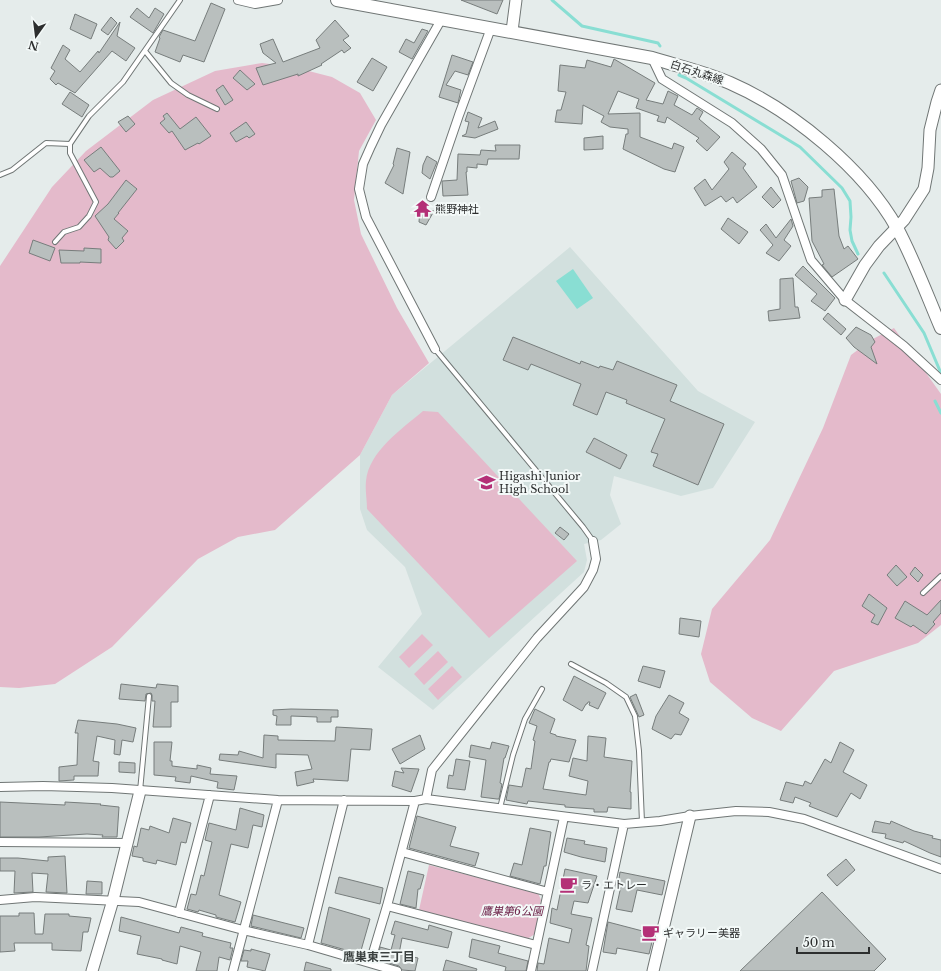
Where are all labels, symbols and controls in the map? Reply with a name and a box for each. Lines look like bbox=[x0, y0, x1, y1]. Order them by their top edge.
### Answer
north arrow bbox=[16, 16, 56, 56]
text: N bbox=[26, 38, 40, 54]
street label: 白石丸森線 bbox=[669, 57, 725, 87]
temple icon: 熊野神社 bbox=[412, 199, 432, 219]
place label: 熊野神社 bbox=[435, 202, 479, 216]
place label: Higashi Junior High School bbox=[499, 469, 581, 496]
school or university icon: Higashi Junior High School bbox=[476, 472, 496, 492]
cafe icon: ラ・エトレー bbox=[558, 875, 578, 895]
place label: ラ・エトレー bbox=[581, 878, 647, 892]
park label: 鷹巣第6公園 bbox=[481, 904, 545, 918]
cafe icon: ギャラリー美器 bbox=[640, 923, 660, 943]
place label: ギャラリー美器 bbox=[663, 926, 740, 940]
scale bar bbox=[797, 929, 869, 955]
text: 50 m bbox=[803, 935, 835, 950]
district label: 鷹巣東三丁目 bbox=[343, 949, 415, 964]

